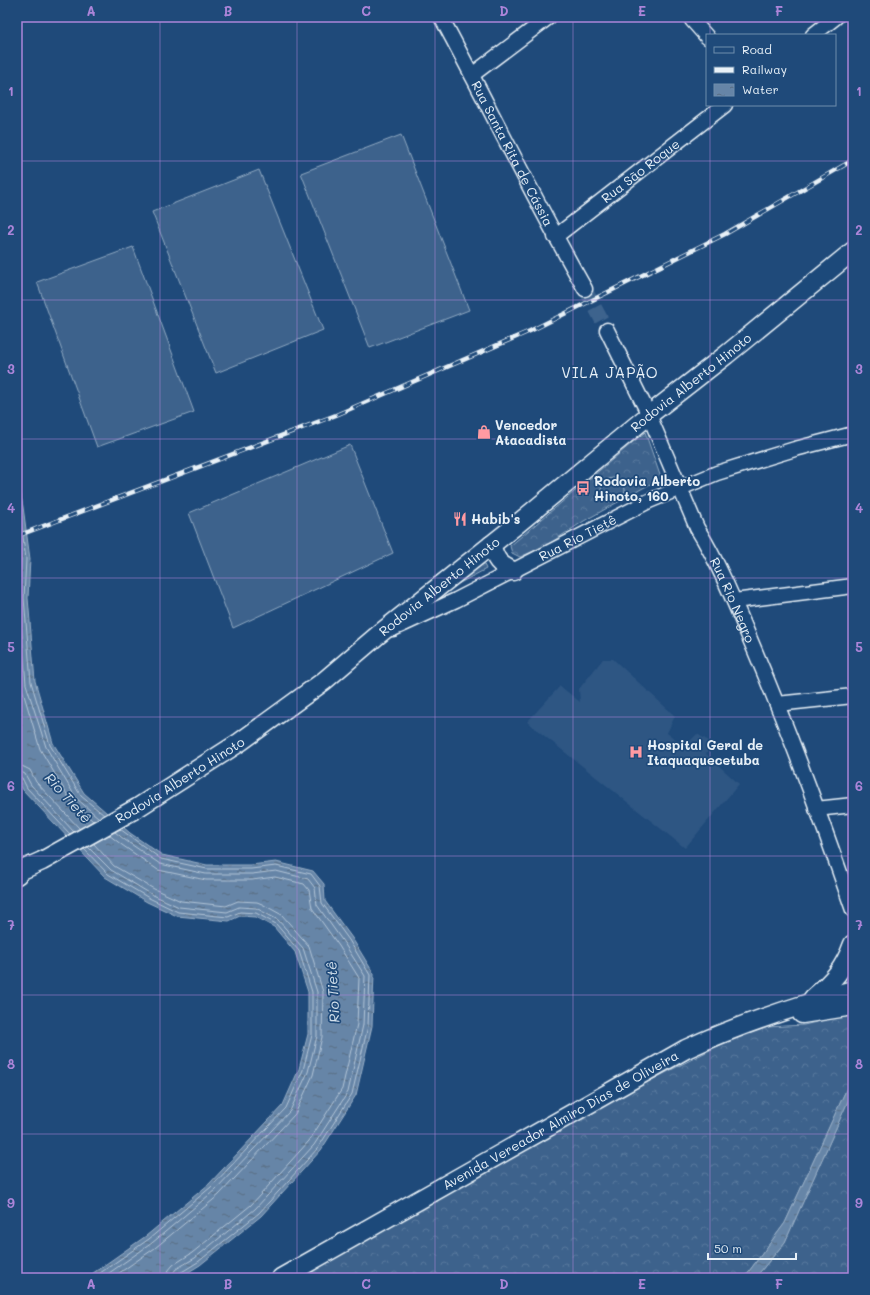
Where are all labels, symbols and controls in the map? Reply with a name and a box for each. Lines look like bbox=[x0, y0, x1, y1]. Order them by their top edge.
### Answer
text: A bbox=[86, 2, 96, 19]
text: B bbox=[224, 2, 233, 19]
text: C bbox=[361, 2, 371, 19]
text: D bbox=[499, 2, 509, 19]
text: E bbox=[638, 2, 646, 19]
text: F bbox=[775, 2, 783, 19]
legend bbox=[706, 34, 836, 106]
text: Road bbox=[742, 41, 772, 57]
text: Railway bbox=[742, 61, 787, 77]
street label: Rua Santa Rita de Cássia bbox=[468, 78, 558, 229]
text: Water bbox=[742, 81, 779, 97]
text: 1 bbox=[8, 82, 14, 99]
text: 1 bbox=[856, 82, 862, 99]
street label: Rua São Roque bbox=[597, 135, 683, 206]
text: 2 bbox=[7, 221, 15, 238]
text: 2 bbox=[855, 221, 863, 238]
street label: Rodovia Alberto Hinoto bbox=[627, 329, 755, 435]
text: 3 bbox=[7, 360, 15, 377]
text: 3 bbox=[855, 360, 863, 377]
district label: VILA JAPÃO bbox=[561, 362, 659, 382]
place label: Vencedor Atacadista bbox=[495, 416, 567, 448]
shop icon: Vencedor Atacadista bbox=[476, 424, 492, 440]
place label: Rodovia Alberto Hinoto, 160 bbox=[594, 472, 700, 504]
bus stop icon: Rodovia Alberto Hinoto, 160 bbox=[575, 480, 591, 496]
text: 4 bbox=[7, 499, 15, 516]
text: 4 bbox=[855, 499, 863, 516]
place label: Habib's bbox=[471, 510, 520, 527]
street label: Rua Rio Tietê bbox=[536, 510, 619, 564]
restaurant icon: Habib's bbox=[452, 511, 468, 527]
street label: Rodovia Alberto Hinoto bbox=[375, 533, 503, 639]
street label: Rua Rio Negro bbox=[707, 554, 760, 645]
text: 5 bbox=[7, 638, 15, 655]
text: 5 bbox=[855, 638, 863, 655]
street label: Rodovia Alberto Hinoto bbox=[112, 732, 248, 826]
place label: Hospital Geral de Itaquaquecetuba bbox=[647, 736, 763, 768]
hospital icon: Hospital Geral de Itaquaquecetuba bbox=[628, 744, 644, 760]
water label: Rio Tietê bbox=[41, 768, 96, 827]
text: 6 bbox=[7, 777, 15, 794]
text: 6 bbox=[855, 777, 863, 794]
text: 7 bbox=[7, 916, 15, 933]
text: 7 bbox=[855, 916, 863, 933]
water label: Rio Tietê bbox=[321, 961, 344, 1023]
street label: Avenida Vereador Almiro Dias de Oliveira bbox=[439, 1046, 681, 1193]
text: 8 bbox=[7, 1055, 15, 1072]
text: 8 bbox=[855, 1055, 863, 1072]
text: 9 bbox=[7, 1194, 15, 1211]
text: 9 bbox=[855, 1194, 863, 1211]
scale bar bbox=[708, 1235, 796, 1261]
text: 50 m bbox=[714, 1240, 742, 1256]
text: A bbox=[86, 1275, 96, 1292]
text: B bbox=[224, 1275, 233, 1292]
text: C bbox=[361, 1275, 371, 1292]
text: D bbox=[499, 1275, 509, 1292]
text: E bbox=[638, 1275, 646, 1292]
text: F bbox=[775, 1275, 783, 1292]

